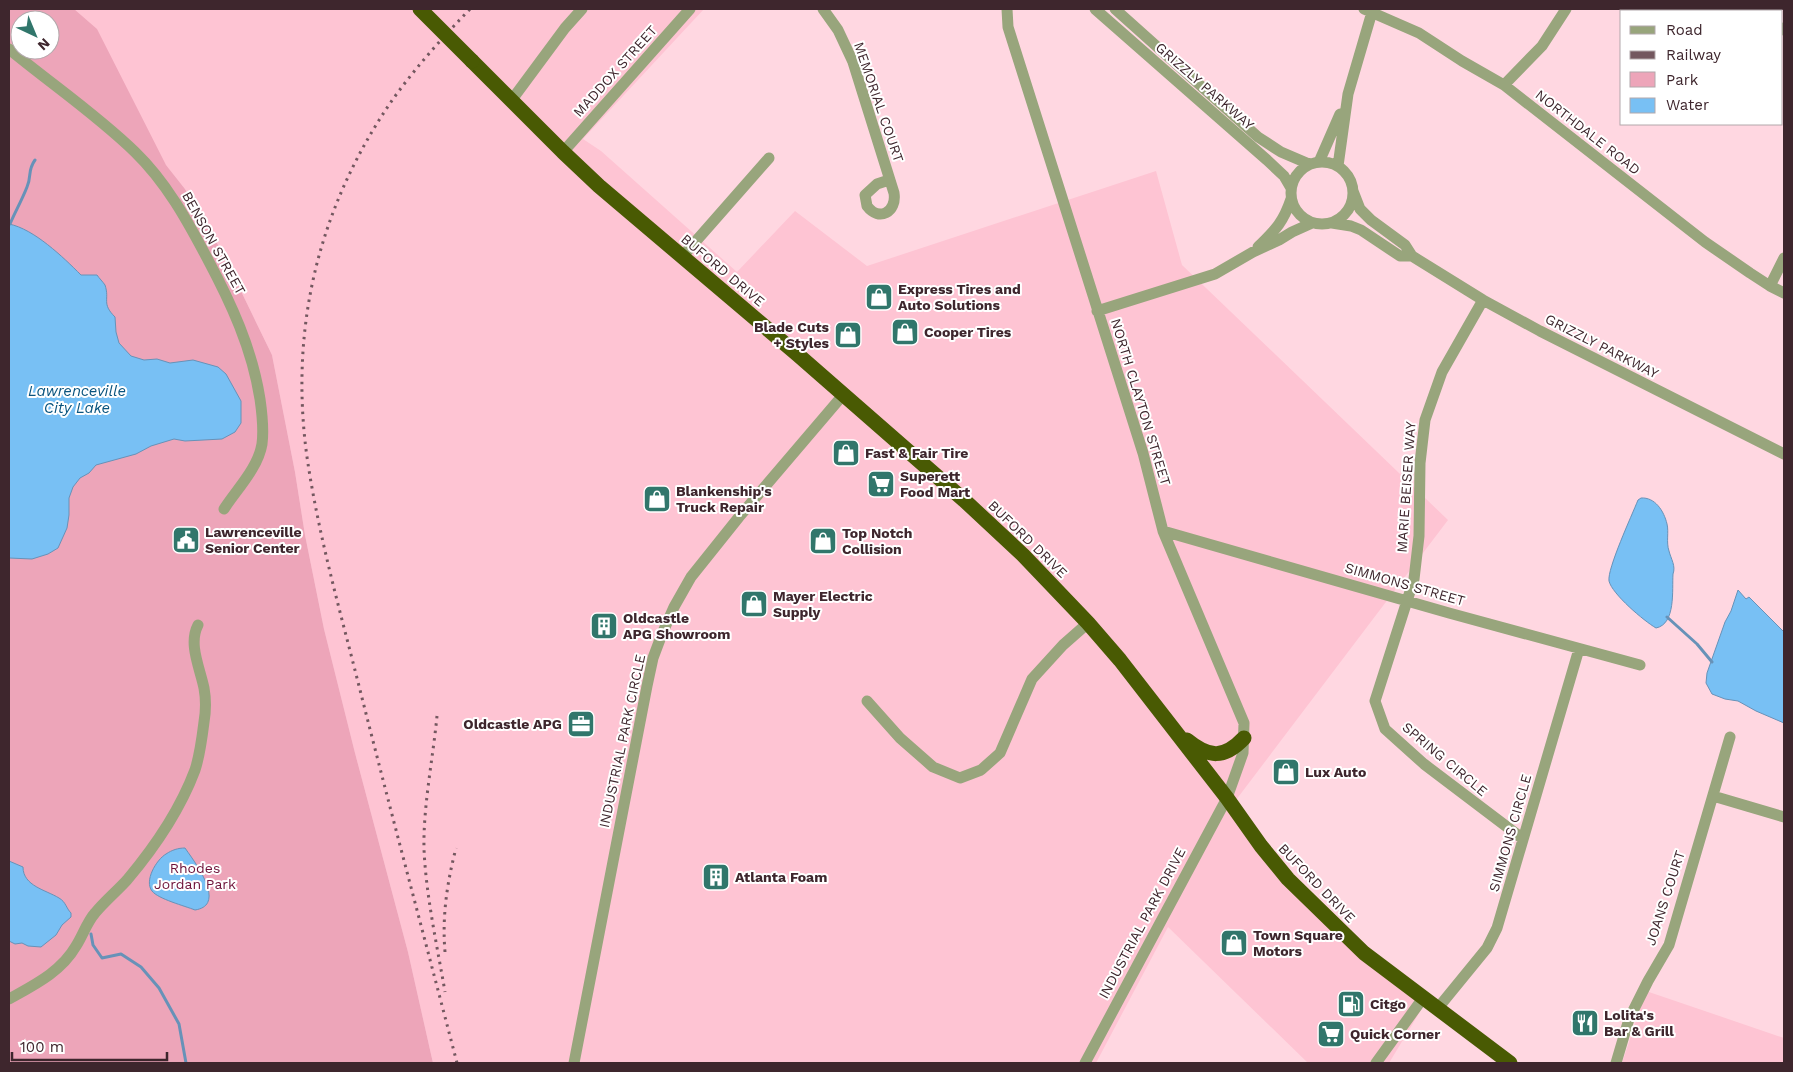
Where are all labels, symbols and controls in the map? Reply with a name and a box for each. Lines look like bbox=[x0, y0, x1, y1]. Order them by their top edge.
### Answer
north arrow bbox=[10, 10, 60, 60]
legend bbox=[1620, 10, 1783, 125]
text: Road bbox=[1666, 21, 1703, 39]
street label: MADDOX STREET bbox=[570, 22, 661, 120]
text: N bbox=[35, 35, 53, 54]
street label: GRIZZLY PARKWAY bbox=[1153, 39, 1257, 133]
street label: MEMORIAL COURT bbox=[851, 40, 907, 165]
text: Railway bbox=[1666, 46, 1721, 64]
text: Park bbox=[1666, 71, 1699, 89]
street label: NORTHDALE ROAD bbox=[1533, 86, 1643, 178]
text: Water bbox=[1666, 96, 1709, 114]
street label: BENSON STREET bbox=[179, 189, 249, 298]
street label: BUFORD DRIVE bbox=[678, 231, 768, 309]
place label: Express Tires and Auto Solutions bbox=[898, 281, 1021, 313]
shop icon: Express Tires and Auto Solutions bbox=[864, 282, 894, 312]
street label: GRIZZLY PARKWAY bbox=[1543, 310, 1661, 382]
street label: NORTH CLAYTON STREET bbox=[1108, 316, 1174, 488]
shop icon: Cooper Tires bbox=[890, 317, 920, 347]
place label: Blade Cuts + Styles bbox=[754, 319, 830, 351]
shop icon: Blade Cuts + Styles bbox=[833, 320, 863, 350]
place label: Cooper Tires bbox=[924, 324, 1012, 340]
water label: Lawrenceville City Lake bbox=[28, 382, 126, 417]
street label: MARIE BEISER WAY bbox=[1393, 421, 1419, 553]
shop icon: Fast & Fair Tire bbox=[831, 438, 861, 468]
place label: Fast & Fair Tire bbox=[865, 445, 968, 461]
place label: Superett Food Mart bbox=[900, 468, 970, 500]
supermarket icon: Superett Food Mart bbox=[866, 469, 896, 499]
place label: Blankenship's Truck Repair bbox=[676, 483, 772, 515]
shop icon: Blankenship's Truck Repair bbox=[642, 484, 672, 514]
street label: BUFORD DRIVE bbox=[985, 497, 1071, 581]
place label: Lawrenceville Senior Center bbox=[205, 524, 302, 556]
public building icon: Lawrenceville Senior Center bbox=[171, 525, 201, 555]
place label: Top Notch Collision bbox=[842, 525, 912, 557]
shop icon: Top Notch Collision bbox=[808, 526, 838, 556]
street label: SIMMONS STREET bbox=[1343, 559, 1467, 609]
place label: Mayer Electric Supply bbox=[773, 588, 873, 620]
shop icon: Mayer Electric Supply bbox=[739, 589, 769, 619]
place label: Oldcastle APG Showroom bbox=[623, 610, 730, 642]
building icon: Oldcastle APG Showroom bbox=[589, 611, 619, 641]
street label: INDUSTRIAL PARK CIRCLE bbox=[596, 653, 648, 829]
office icon: Oldcastle APG bbox=[566, 709, 596, 739]
place label: Oldcastle APG bbox=[463, 716, 562, 732]
street label: SPRING CIRCLE bbox=[1399, 719, 1491, 799]
shop icon: Lux Auto bbox=[1271, 757, 1301, 787]
place label: Lux Auto bbox=[1305, 764, 1366, 780]
street label: SIMMONS CIRCLE bbox=[1486, 772, 1534, 894]
street label: BUFORD DRIVE bbox=[1275, 840, 1359, 926]
street label: INDUSTRIAL PARK DRIVE bbox=[1095, 845, 1189, 1001]
street label: JOANS COURT bbox=[1642, 848, 1688, 947]
park label: Rhodes Jordan Park bbox=[154, 860, 236, 892]
building icon: Atlanta Foam bbox=[701, 862, 731, 892]
place label: Atlanta Foam bbox=[735, 869, 827, 885]
place label: Town Square Motors bbox=[1253, 927, 1343, 959]
shop icon: Town Square Motors bbox=[1219, 928, 1249, 958]
fuel station icon: Citgo bbox=[1336, 989, 1366, 1019]
place label: Citgo bbox=[1370, 996, 1406, 1012]
place label: Lolita's Bar & Grill bbox=[1604, 1007, 1674, 1039]
restaurant icon: Lolita's Bar & Grill bbox=[1570, 1008, 1600, 1038]
supermarket icon: Quick Corner bbox=[1316, 1019, 1346, 1049]
place label: Quick Corner bbox=[1350, 1026, 1440, 1042]
scale bar bbox=[12, 1030, 168, 1062]
text: 100 m bbox=[20, 1038, 64, 1056]

